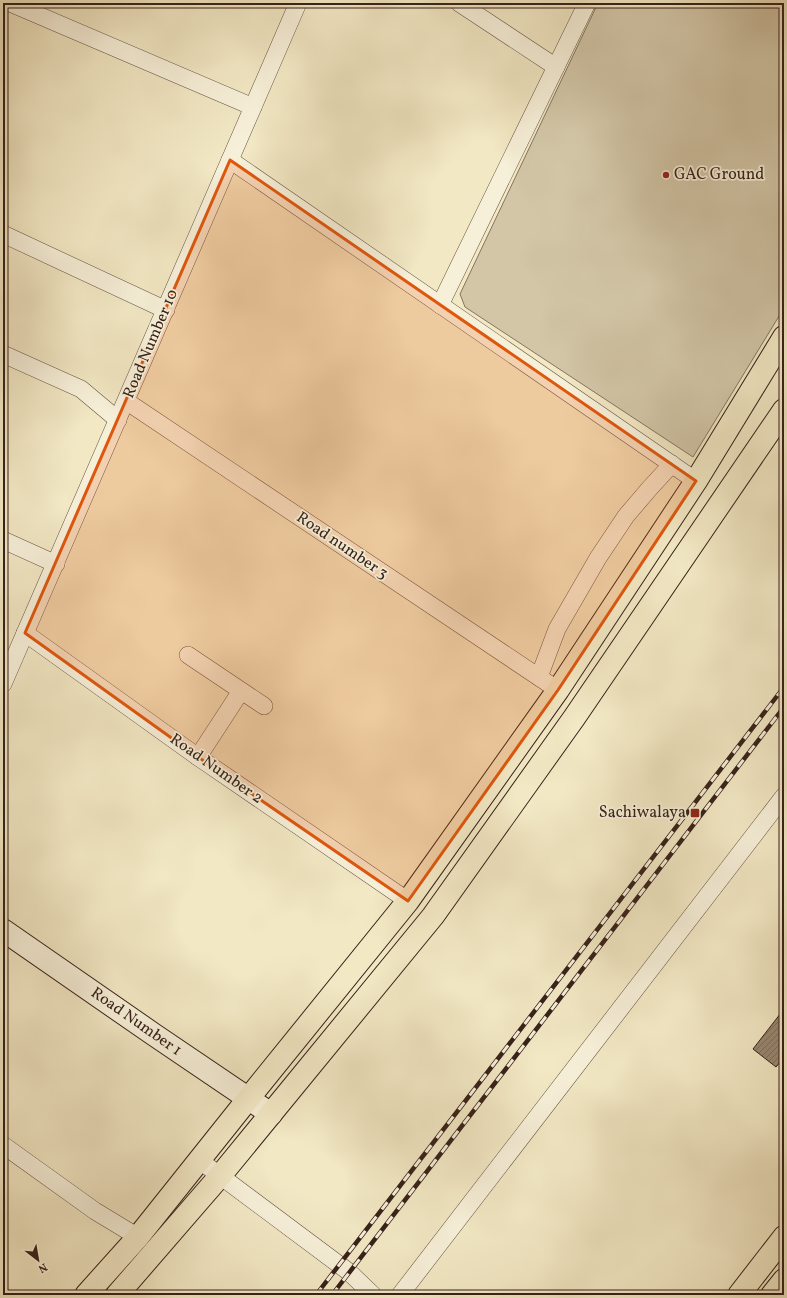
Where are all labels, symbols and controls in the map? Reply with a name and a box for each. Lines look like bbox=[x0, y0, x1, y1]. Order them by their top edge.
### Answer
place label: GAC Ground bbox=[674, 164, 764, 186]
marker: GAC Ground bbox=[661, 170, 671, 180]
street label: Road Number 10 bbox=[118, 286, 184, 402]
street label: Road number 3 bbox=[292, 507, 392, 585]
street label: Road Number 2 bbox=[165, 729, 267, 809]
place label: Sachiwalaya bbox=[599, 802, 686, 824]
marker: Sachiwalaya bbox=[689, 807, 701, 819]
street label: Road Number 1 bbox=[86, 982, 186, 1062]
north arrow bbox=[18, 1240, 58, 1280]
text: N bbox=[35, 1259, 50, 1276]

